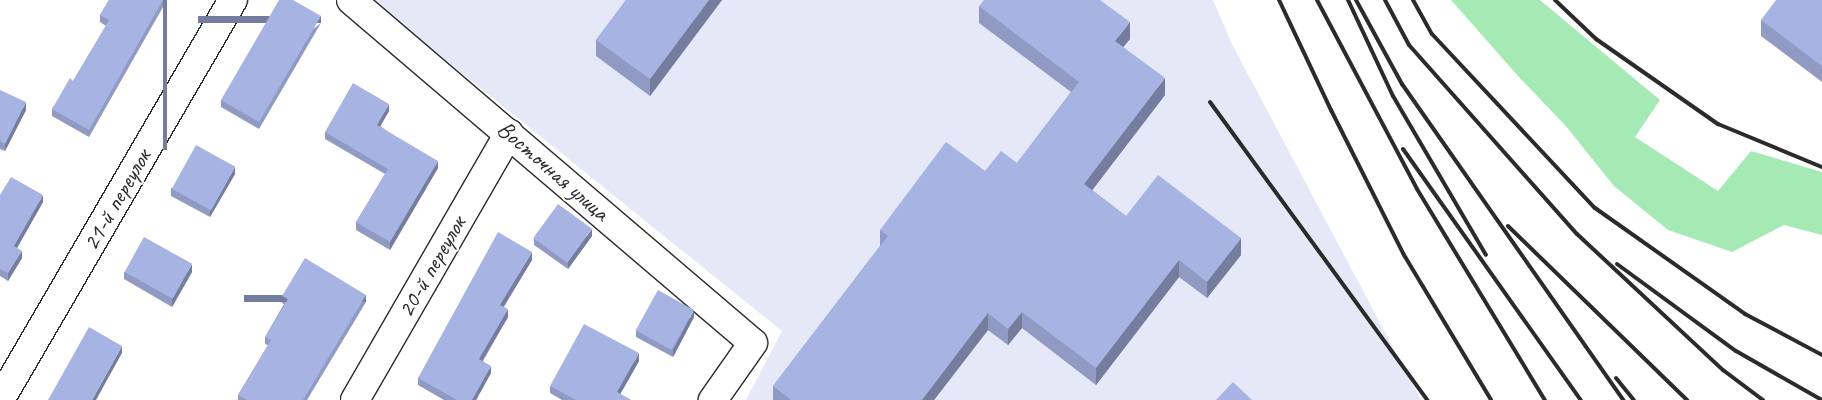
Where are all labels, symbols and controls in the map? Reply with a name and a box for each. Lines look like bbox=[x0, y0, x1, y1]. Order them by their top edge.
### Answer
street label: Восточная улица bbox=[490, 114, 616, 228]
street label: 21-й переулок bbox=[77, 144, 157, 256]
street label: 20-й переулок bbox=[392, 211, 472, 323]

